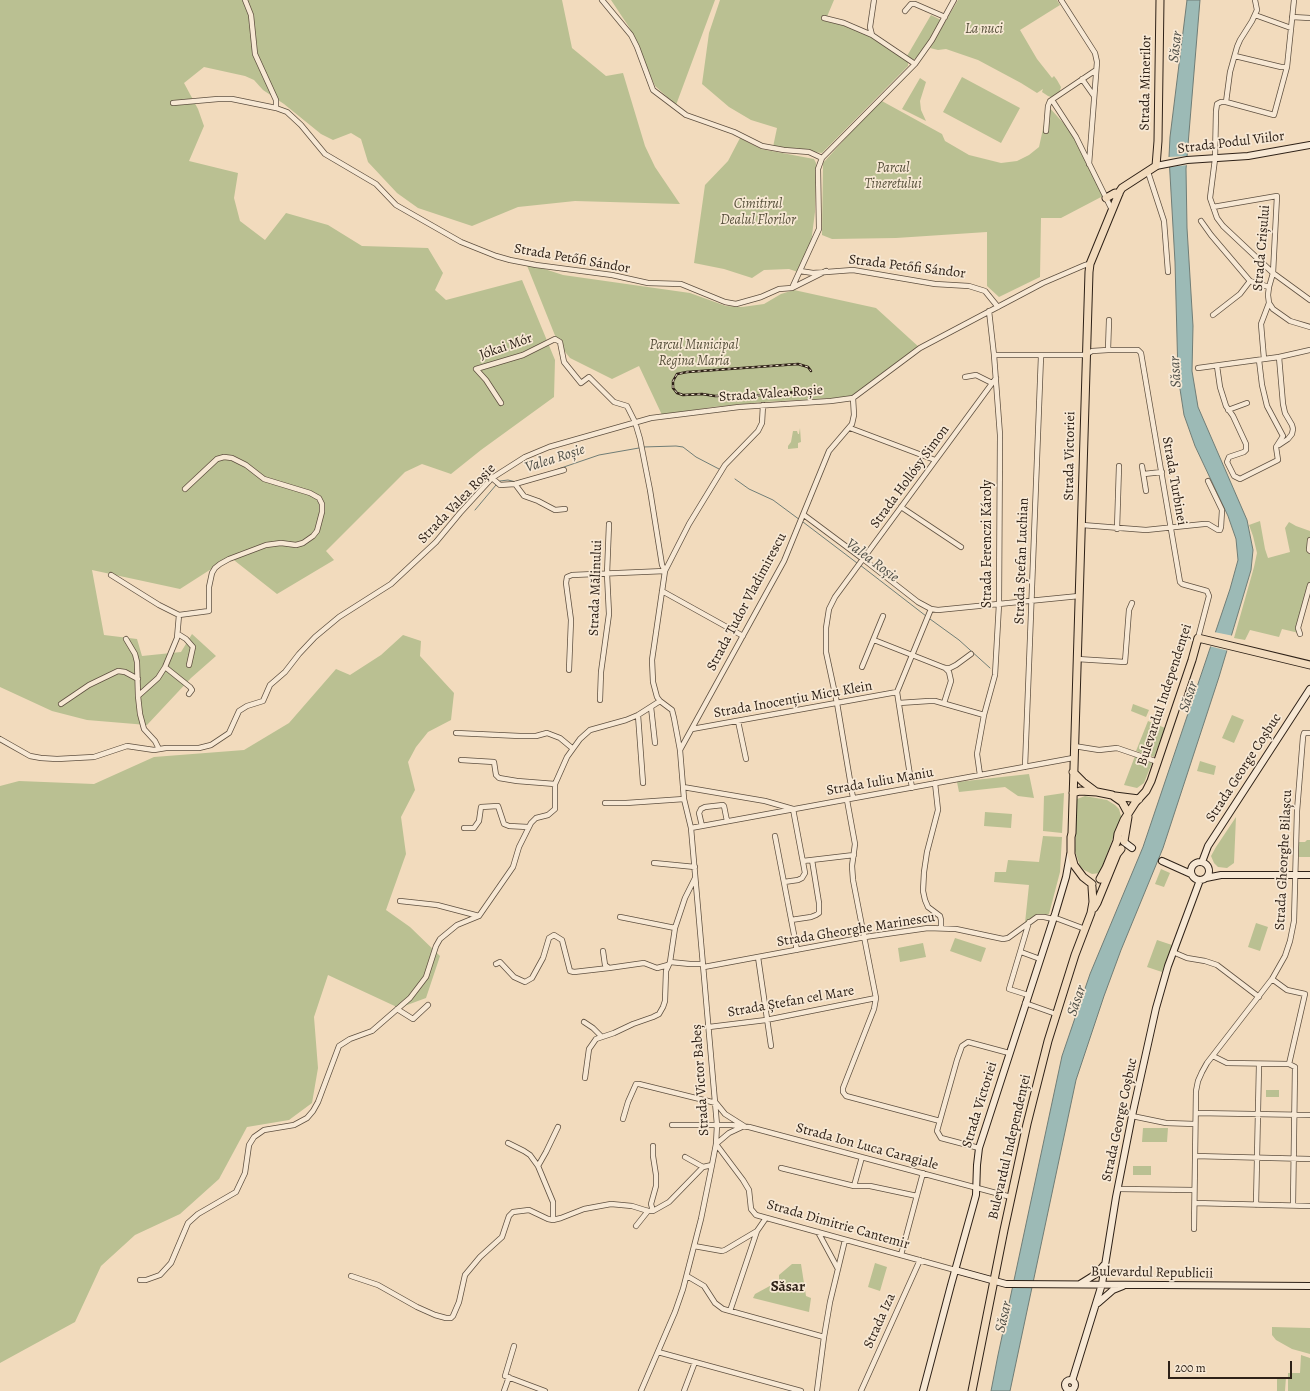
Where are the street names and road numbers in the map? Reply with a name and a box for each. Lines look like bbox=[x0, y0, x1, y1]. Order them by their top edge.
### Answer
street label: Strada Minerilor bbox=[1137, 35, 1155, 131]
street label: Strada Podul Viilor bbox=[1177, 128, 1285, 158]
street label: Strada Crișului bbox=[1250, 204, 1274, 292]
street label: Strada Petőfi Sándor bbox=[513, 241, 631, 277]
street label: Strada Petőfi Sándor bbox=[848, 251, 966, 283]
street label: Jókai Mór bbox=[477, 330, 535, 364]
street label: Strada Valea Roșie bbox=[718, 382, 824, 406]
street label: Strada Victoriei bbox=[1061, 411, 1079, 501]
street label: Strada Hollósy Simon bbox=[867, 422, 953, 532]
street label: Strada Turbinei bbox=[1158, 435, 1190, 527]
street label: Strada Valea Roșie bbox=[415, 461, 499, 547]
street label: Strada Ferenczi Károly bbox=[980, 480, 996, 608]
street label: Strada Ștefan Luchian bbox=[1011, 497, 1033, 625]
street label: Strada Tudor Vladimirescu bbox=[703, 530, 791, 674]
street label: Strada Mălinului bbox=[586, 540, 606, 636]
street label: Bulevardul Independenței bbox=[1134, 622, 1196, 768]
street label: Strada Inocențiu Micu Klein bbox=[712, 678, 874, 722]
street label: Strada George Coșbuc bbox=[1203, 711, 1285, 825]
street label: Strada Iuliu Maniu bbox=[825, 764, 935, 800]
street label: Strada Gheorghe Bilașcu bbox=[1272, 789, 1296, 931]
street label: Strada Gheorghe Marinescu bbox=[776, 909, 936, 951]
street label: Strada Ștefan cel Mare bbox=[726, 983, 856, 1021]
street label: Strada Victor Babeș bbox=[689, 1024, 713, 1136]
street label: Strada George Coșbuc bbox=[1099, 1057, 1141, 1183]
street label: Strada Victoriei bbox=[959, 1060, 1001, 1150]
street label: Bulevardul Independenței bbox=[985, 1073, 1035, 1221]
street label: Strada Ion Luca Caragiale bbox=[794, 1120, 940, 1174]
street label: Strada Dimitrie Cantemir bbox=[765, 1197, 911, 1253]
street label: Bulevardul Republicii bbox=[1091, 1264, 1213, 1282]
street label: Strada Iza bbox=[860, 1291, 900, 1351]

